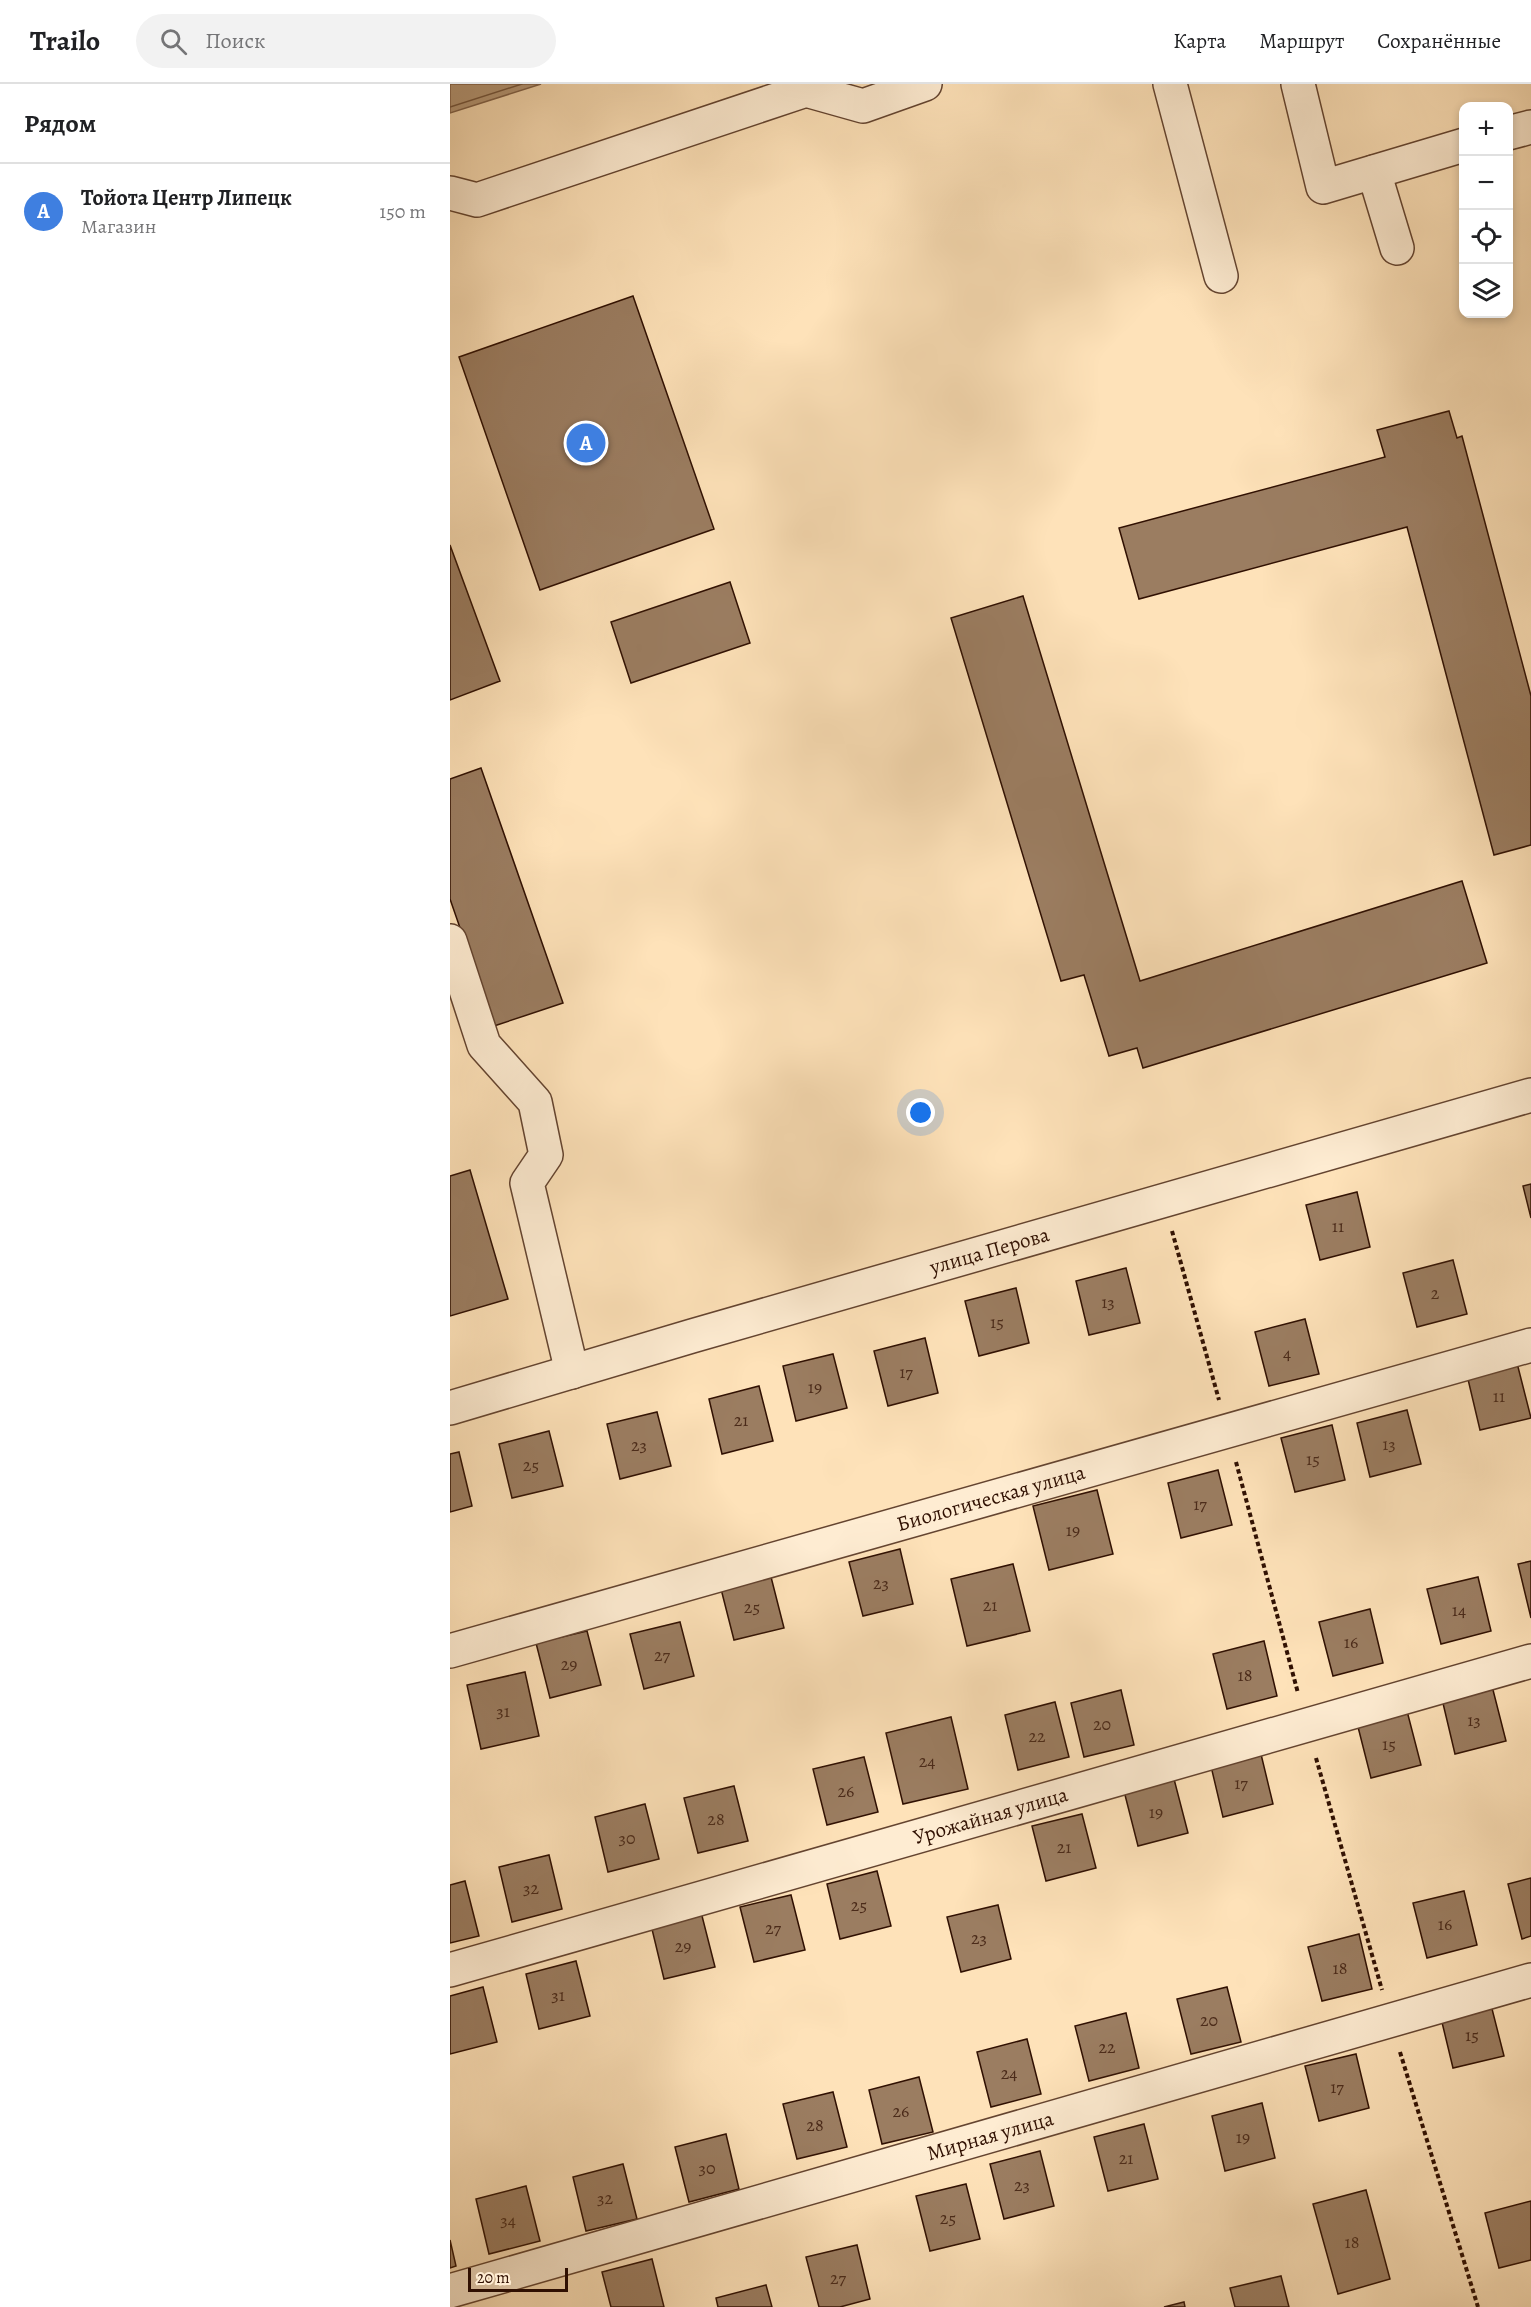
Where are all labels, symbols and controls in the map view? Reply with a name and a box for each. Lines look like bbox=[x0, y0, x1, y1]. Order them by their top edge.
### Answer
search box bbox=[136, 14, 556, 68]
text: Trailo bbox=[30, 22, 100, 60]
icon: search bbox=[157, 25, 190, 58]
text: Поиск bbox=[205, 26, 265, 56]
text: Карта bbox=[1173, 27, 1226, 55]
text: Маршрут bbox=[1259, 27, 1344, 55]
text: Сохранённые bbox=[1377, 27, 1501, 55]
map controls bbox=[1459, 102, 1513, 318]
button: + bbox=[1459, 102, 1513, 156]
text: Рядом bbox=[24, 106, 96, 141]
button: − bbox=[1459, 156, 1513, 210]
text: Тойота Центр Липецк bbox=[81, 183, 292, 213]
text: A bbox=[37, 198, 50, 225]
text: 150 m bbox=[379, 198, 426, 225]
button: locate bbox=[1459, 210, 1513, 264]
text: Магазин bbox=[81, 213, 156, 240]
button: layers bbox=[1459, 264, 1513, 318]
pin: A bbox=[566, 420, 606, 466]
your location bbox=[906, 1098, 935, 1127]
house number: 11 bbox=[1332, 1214, 1344, 1238]
street label: улица Перова bbox=[925, 1220, 1053, 1281]
house number: 2 bbox=[1431, 1281, 1440, 1305]
house number: 13 bbox=[1101, 1290, 1115, 1314]
house number: 15 bbox=[990, 1310, 1004, 1334]
house number: 4 bbox=[1283, 1341, 1291, 1365]
house number: 17 bbox=[899, 1360, 913, 1384]
house number: 19 bbox=[808, 1375, 822, 1399]
house number: 11 bbox=[1493, 1384, 1505, 1408]
house number: 21 bbox=[734, 1408, 748, 1432]
house number: 13 bbox=[1382, 1432, 1396, 1456]
house number: 23 bbox=[631, 1433, 647, 1457]
house number: 15 bbox=[1306, 1447, 1320, 1471]
house number: 25 bbox=[523, 1453, 539, 1477]
street label: Биологическая улица bbox=[893, 1458, 1088, 1538]
house number: 17 bbox=[1193, 1492, 1207, 1516]
house number: 19 bbox=[1066, 1518, 1080, 1542]
house number: 23 bbox=[873, 1571, 889, 1595]
house number: 21 bbox=[983, 1593, 997, 1617]
house number: 25 bbox=[744, 1595, 760, 1619]
house number: 14 bbox=[1452, 1598, 1466, 1622]
house number: 16 bbox=[1344, 1630, 1358, 1654]
house number: 27 bbox=[654, 1643, 670, 1667]
house number: 29 bbox=[561, 1652, 577, 1676]
house number: 18 bbox=[1238, 1663, 1252, 1687]
house number: 31 bbox=[496, 1699, 510, 1723]
house number: 13 bbox=[1467, 1708, 1481, 1732]
house number: 20 bbox=[1093, 1712, 1111, 1736]
house number: 22 bbox=[1028, 1724, 1046, 1748]
house number: 15 bbox=[1382, 1732, 1396, 1756]
house number: 24 bbox=[919, 1749, 935, 1773]
house number: 17 bbox=[1234, 1771, 1248, 1795]
house number: 26 bbox=[838, 1779, 854, 1803]
street label: Урожайная улица bbox=[910, 1780, 1071, 1851]
house number: 19 bbox=[1149, 1800, 1163, 1824]
house number: 28 bbox=[707, 1807, 725, 1831]
house number: 30 bbox=[618, 1826, 636, 1850]
house number: 21 bbox=[1057, 1835, 1071, 1859]
house number: 32 bbox=[523, 1876, 539, 1900]
house number: 25 bbox=[851, 1893, 867, 1917]
house number: 16 bbox=[1438, 1912, 1452, 1936]
house number: 27 bbox=[765, 1916, 781, 1940]
house number: 23 bbox=[971, 1926, 987, 1950]
house number: 29 bbox=[675, 1934, 691, 1958]
house number: 18 bbox=[1333, 1956, 1347, 1980]
house number: 31 bbox=[551, 1983, 565, 2007]
house number: 20 bbox=[1200, 2008, 1218, 2032]
house number: 15 bbox=[1465, 2023, 1479, 2047]
house number: 22 bbox=[1098, 2035, 1116, 2059]
house number: 24 bbox=[1001, 2061, 1017, 2085]
house number: 17 bbox=[1330, 2075, 1344, 2099]
house number: 26 bbox=[893, 2099, 909, 2123]
street label: Мирная улица bbox=[923, 2104, 1057, 2167]
house number: 28 bbox=[806, 2113, 824, 2137]
house number: 19 bbox=[1236, 2125, 1250, 2149]
house number: 21 bbox=[1119, 2146, 1133, 2170]
house number: 30 bbox=[698, 2156, 716, 2180]
house number: 23 bbox=[1014, 2173, 1030, 2197]
house number: 32 bbox=[597, 2186, 613, 2210]
house number: 25 bbox=[940, 2206, 956, 2230]
house number: 34 bbox=[500, 2208, 516, 2232]
house number: 18 bbox=[1345, 2230, 1359, 2254]
scale bar bbox=[468, 2265, 568, 2292]
house number: 27 bbox=[830, 2266, 846, 2290]
text: 20 m bbox=[477, 2267, 510, 2289]

